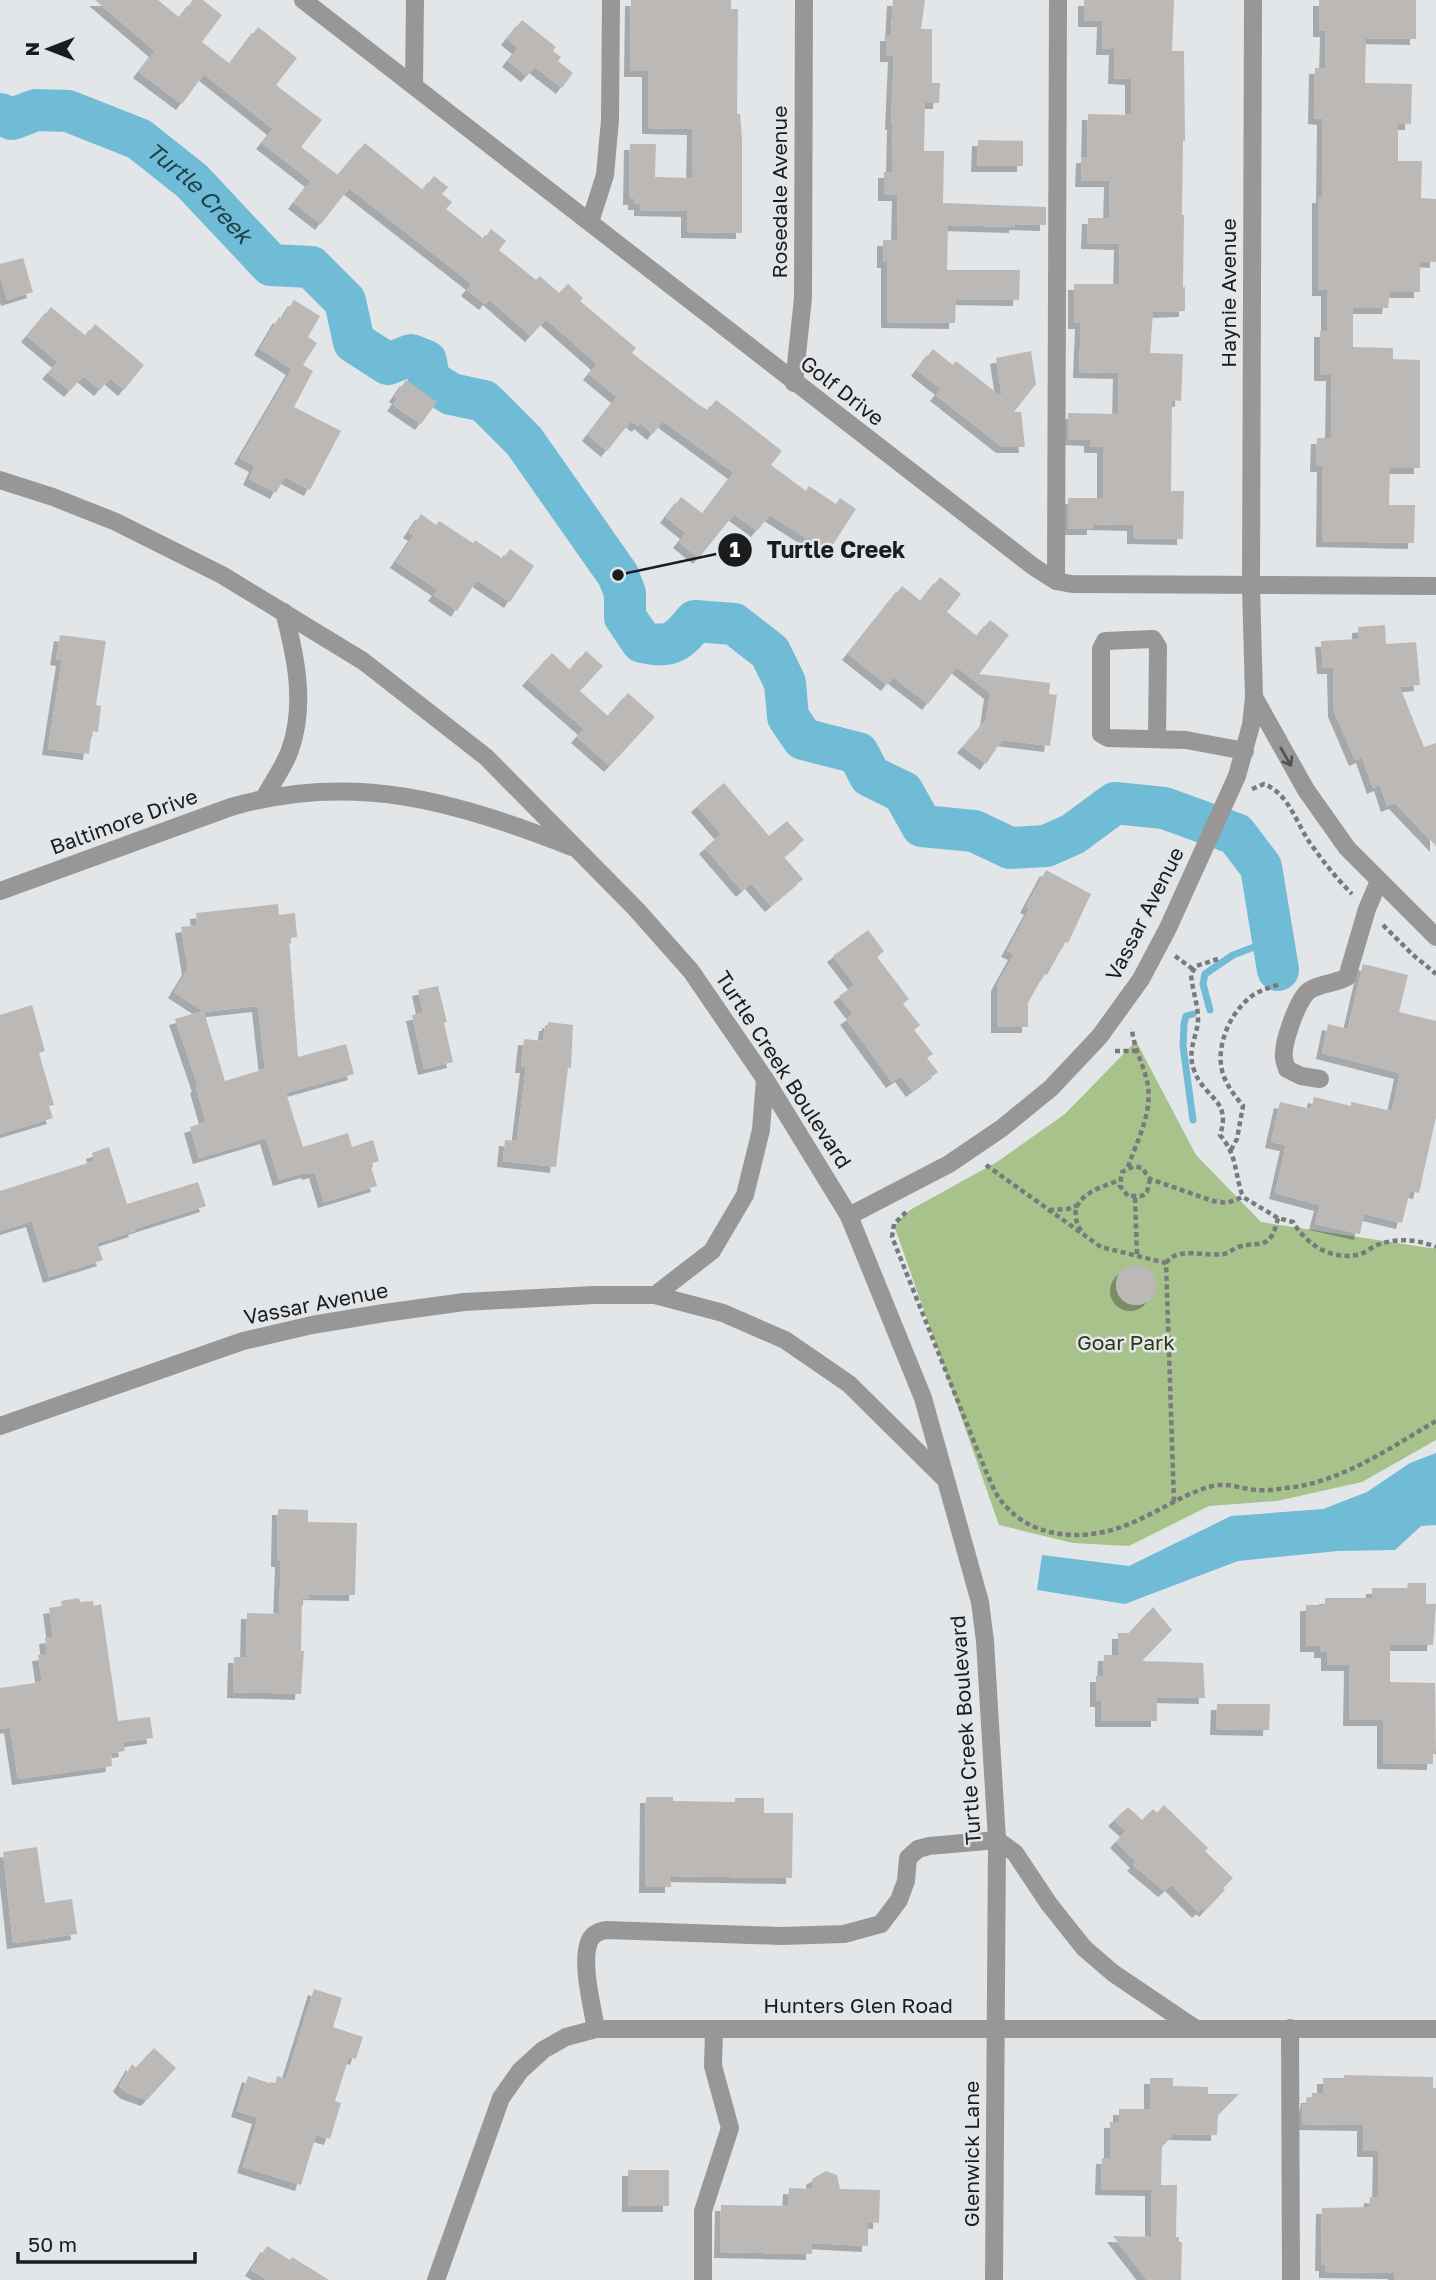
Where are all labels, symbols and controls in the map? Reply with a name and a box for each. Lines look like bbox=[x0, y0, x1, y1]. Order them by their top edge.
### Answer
north arrow bbox=[14, 14, 84, 84]
text: N bbox=[20, 42, 43, 56]
street label: Rosedale Avenue bbox=[766, 106, 792, 278]
water label: Turtle Creek bbox=[141, 136, 260, 250]
street label: Haynie Avenue bbox=[1215, 218, 1241, 368]
street label: Golf Drive bbox=[796, 350, 889, 431]
callout: Turtle Creek bbox=[717, 528, 919, 572]
text: Turtle Creek bbox=[767, 535, 906, 563]
text: 1 bbox=[730, 536, 741, 562]
one-way arrow bbox=[1279, 747, 1293, 767]
street label: Baltimore Drive bbox=[46, 782, 201, 860]
street label: Vassar Avenue bbox=[1099, 842, 1189, 985]
street label: Turtle Creek Boulevard bbox=[710, 966, 857, 1173]
street label: Vassar Avenue bbox=[241, 1276, 390, 1330]
park label: Goar Park bbox=[1077, 1329, 1175, 1355]
street label: Turtle Creek Boulevard bbox=[944, 1614, 986, 1846]
street label: Hunters Glen Road bbox=[763, 1992, 953, 2018]
street label: Glenwick Lane bbox=[958, 2081, 984, 2227]
scale bar bbox=[18, 2220, 194, 2264]
text: 50 m bbox=[28, 2231, 77, 2257]

